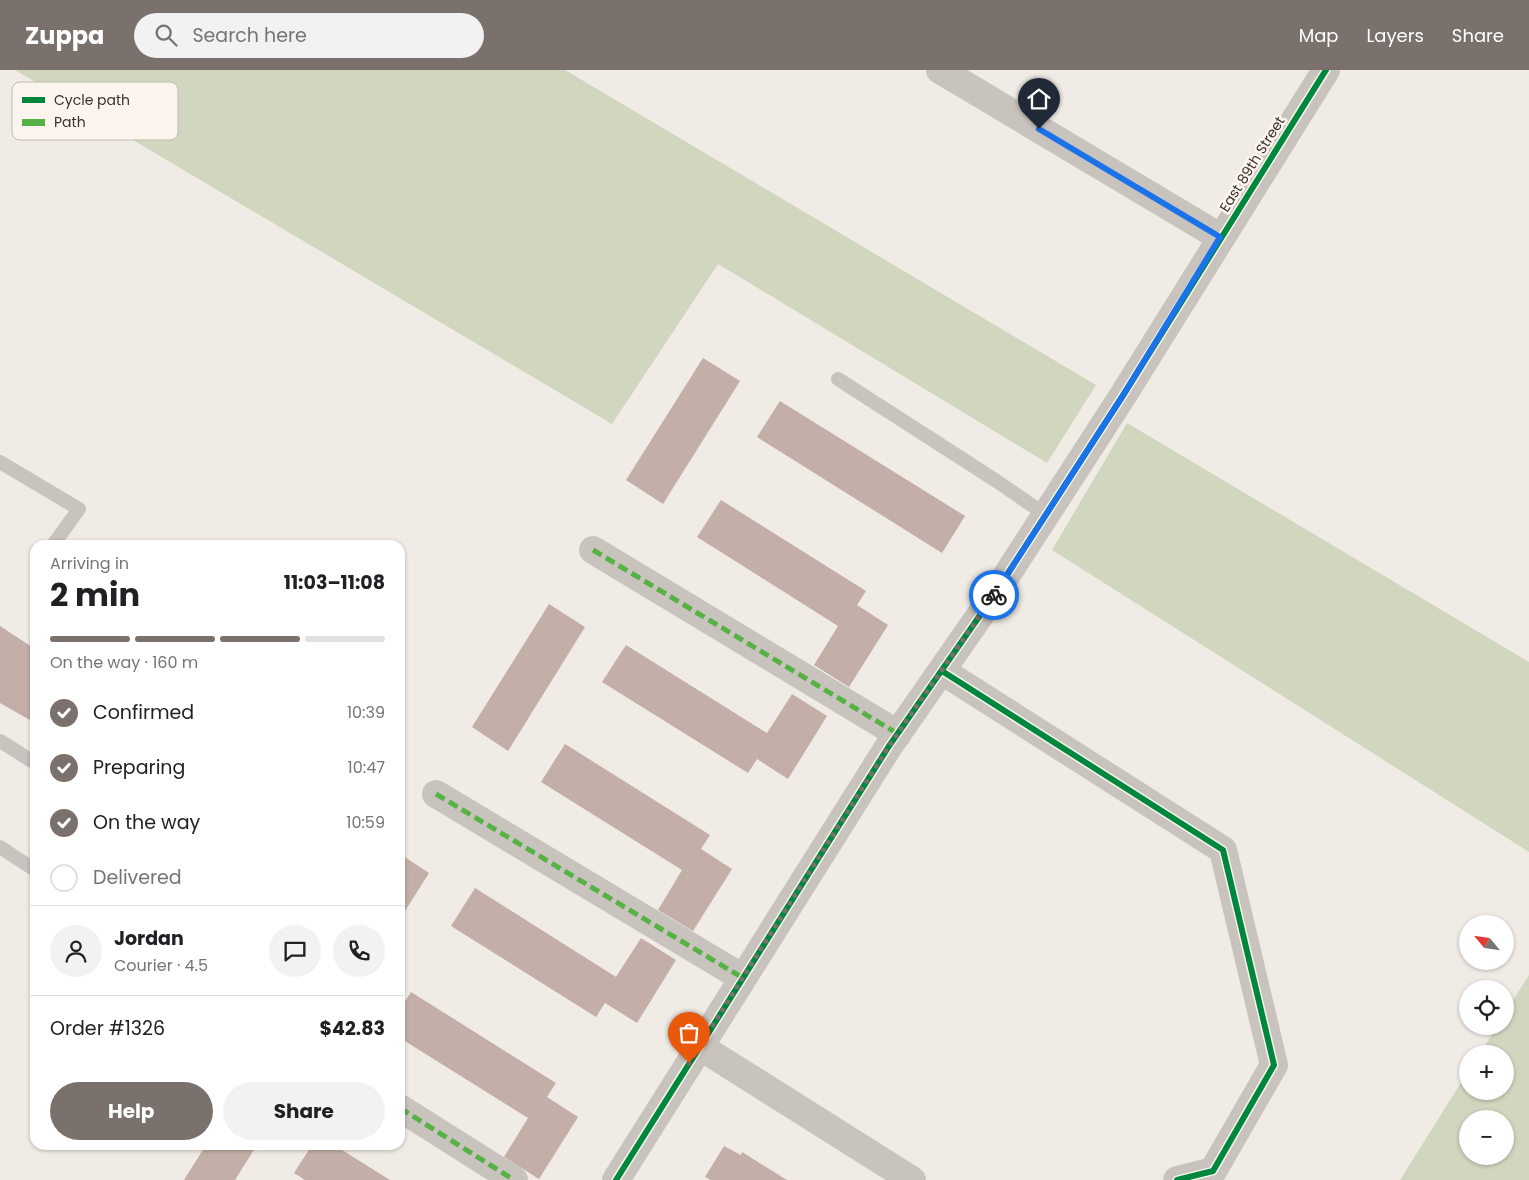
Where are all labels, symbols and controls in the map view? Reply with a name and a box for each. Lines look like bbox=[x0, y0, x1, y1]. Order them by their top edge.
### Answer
search box bbox=[134, 13, 484, 58]
text: Zuppa bbox=[25, 19, 104, 52]
icon: search bbox=[152, 21, 180, 49]
text: Search here bbox=[192, 22, 307, 49]
text: Map bbox=[1299, 23, 1339, 48]
text: Layers bbox=[1367, 23, 1424, 48]
text: Share bbox=[1452, 23, 1504, 48]
pin bbox=[1018, 78, 1060, 129]
legend bbox=[12, 82, 178, 140]
icon: home bbox=[1025, 85, 1053, 113]
text: Cycle path bbox=[54, 90, 130, 110]
text: Path bbox=[54, 112, 86, 132]
street label: East 89th Street bbox=[1215, 112, 1289, 216]
text: Arriving in bbox=[50, 552, 129, 575]
text: 11:03–11:08 bbox=[284, 569, 385, 596]
courier bbox=[969, 570, 1019, 620]
text: 2 min bbox=[50, 572, 140, 617]
icon: bike bbox=[980, 581, 1008, 609]
text: On the way · 160 m bbox=[50, 651, 198, 674]
icon: check bbox=[50, 699, 78, 727]
text: Confirmed bbox=[93, 699, 194, 726]
text: 10:39 bbox=[347, 701, 385, 724]
icon: check bbox=[50, 754, 78, 782]
text: Preparing bbox=[93, 754, 185, 781]
text: 10:47 bbox=[348, 756, 385, 779]
icon: check bbox=[50, 809, 78, 837]
text: On the way bbox=[93, 809, 200, 836]
text: 10:59 bbox=[346, 811, 385, 834]
text: Delivered bbox=[93, 864, 182, 891]
north arrow bbox=[1459, 915, 1514, 970]
map controls bbox=[1459, 915, 1514, 1165]
button: person bbox=[50, 925, 102, 977]
text: Jordan bbox=[114, 925, 184, 952]
button: chat bbox=[269, 925, 321, 977]
button: phone bbox=[333, 925, 385, 977]
text: Courier · 4.5 bbox=[114, 954, 208, 977]
button: locate bbox=[1459, 980, 1514, 1035]
pin bbox=[668, 1012, 710, 1063]
text: Order #1326 bbox=[50, 1015, 165, 1042]
text: $42.83 bbox=[320, 1015, 385, 1042]
icon: bag bbox=[675, 1019, 703, 1047]
button: + bbox=[1459, 1045, 1514, 1100]
button: Help bbox=[50, 1082, 213, 1140]
button: Share bbox=[223, 1082, 385, 1140]
button: − bbox=[1459, 1110, 1514, 1165]

